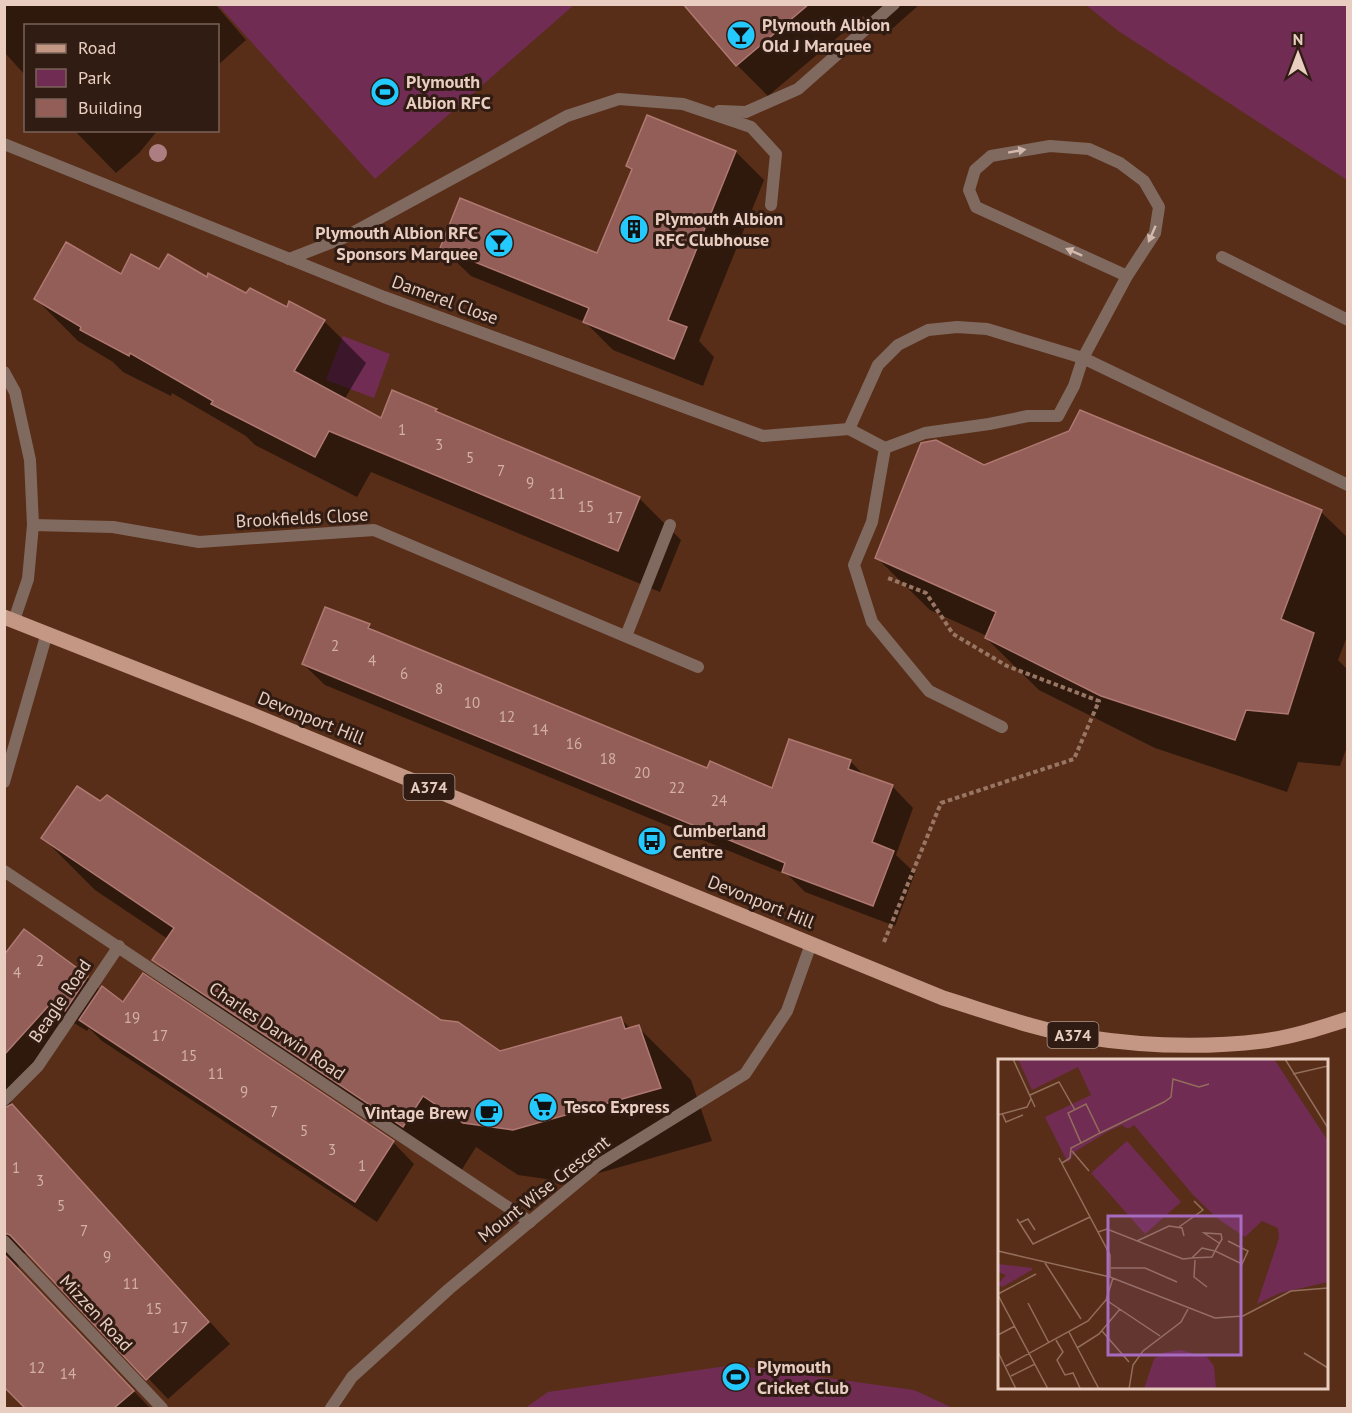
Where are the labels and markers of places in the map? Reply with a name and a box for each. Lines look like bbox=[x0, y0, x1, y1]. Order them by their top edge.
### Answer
place label: Plymouth Albion Old J Marquee bbox=[762, 13, 890, 57]
bar icon: Plymouth Albion Old J Marquee bbox=[725, 19, 757, 51]
place label: Plymouth Albion RFC bbox=[406, 70, 491, 114]
sports icon: Plymouth Albion RFC bbox=[369, 76, 401, 108]
place label: Plymouth Albion RFC Clubhouse bbox=[655, 207, 783, 251]
building icon: Plymouth Albion RFC Clubhouse bbox=[618, 213, 650, 245]
place label: Plymouth Albion RFC Sponsors Marquee bbox=[315, 221, 478, 265]
bar icon: Plymouth Albion RFC Sponsors Marquee bbox=[483, 227, 515, 259]
place label: Cumberland Centre bbox=[673, 819, 766, 863]
bus stop icon: Cumberland Centre bbox=[636, 825, 668, 857]
supermarket icon: Tesco Express bbox=[527, 1091, 559, 1123]
place label: Tesco Express bbox=[564, 1095, 670, 1118]
cafe icon: Vintage Brew bbox=[473, 1097, 505, 1129]
place label: Vintage Brew bbox=[364, 1101, 469, 1124]
place label: Plymouth Cricket Club bbox=[757, 1355, 849, 1399]
sports icon: Plymouth Cricket Club bbox=[720, 1361, 752, 1393]

